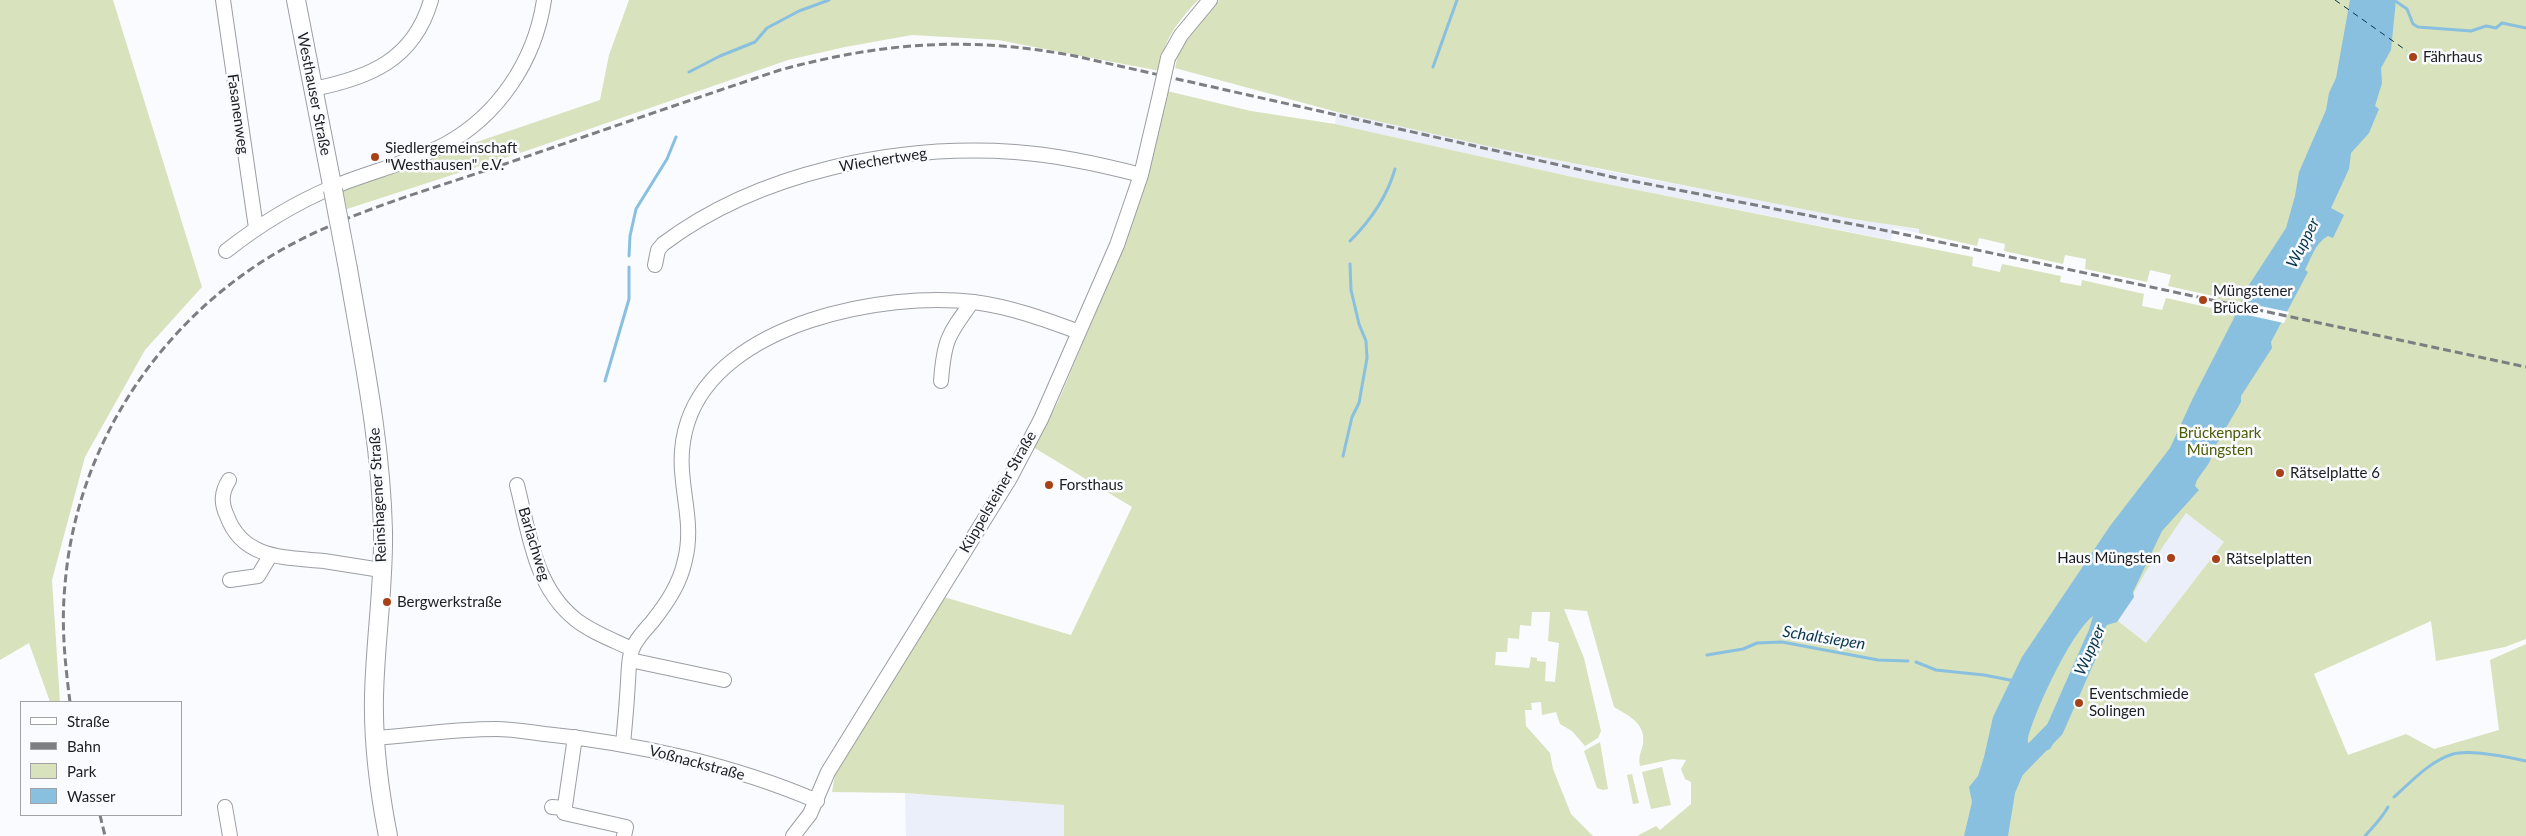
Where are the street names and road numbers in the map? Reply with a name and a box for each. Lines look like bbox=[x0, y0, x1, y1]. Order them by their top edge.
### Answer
street label: Westhauser Straße bbox=[293, 31, 335, 157]
street label: Fasanenweg bbox=[223, 73, 253, 155]
street label: Wiechertweg bbox=[838, 144, 928, 176]
street label: Reinshagener Straße bbox=[365, 427, 391, 563]
street label: Küppelsteiner Straße bbox=[956, 428, 1040, 556]
street label: Barlachweg bbox=[514, 505, 554, 583]
street label: Voßnackstraße bbox=[647, 742, 747, 784]

